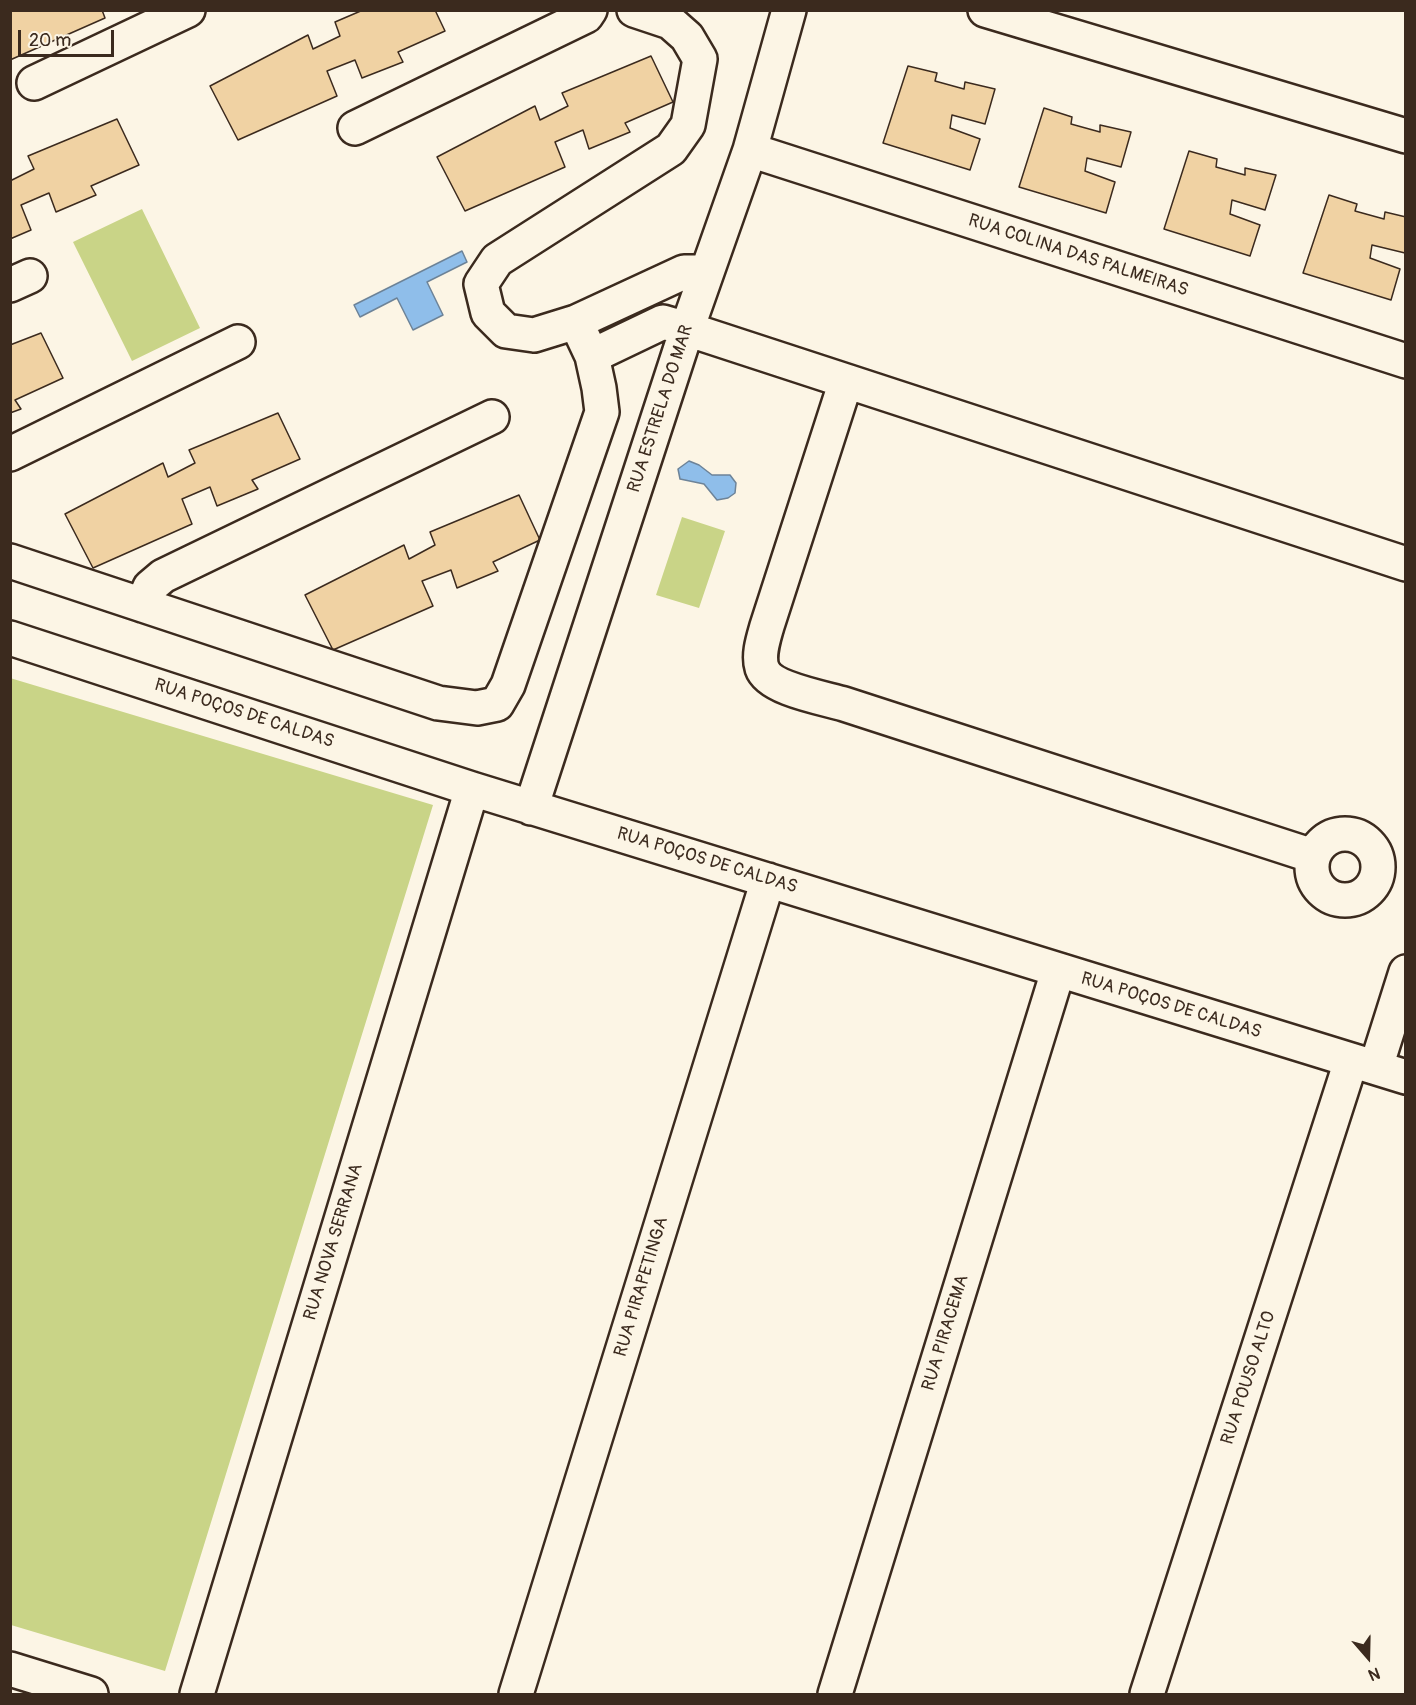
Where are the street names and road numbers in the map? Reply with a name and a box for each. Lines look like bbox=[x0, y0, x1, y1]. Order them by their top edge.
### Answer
street label: RUA COLINA DAS PALMEIRAS bbox=[965, 210, 1191, 302]
street label: RUA ESTRELA DO MAR bbox=[624, 322, 698, 496]
street label: RUA POÇOS DE CALDAS bbox=[152, 675, 336, 753]
street label: RUA POÇOS DE CALDAS bbox=[614, 823, 800, 899]
street label: RUA POÇOS DE CALDAS bbox=[1078, 968, 1264, 1044]
street label: RUA NOVA SERRANA bbox=[300, 1161, 368, 1323]
street label: RUA PIRAPETINGA bbox=[610, 1214, 674, 1360]
street label: RUA PIRACEMA bbox=[918, 1272, 974, 1394]
street label: RUA POUSO ALTO bbox=[1217, 1309, 1281, 1447]

